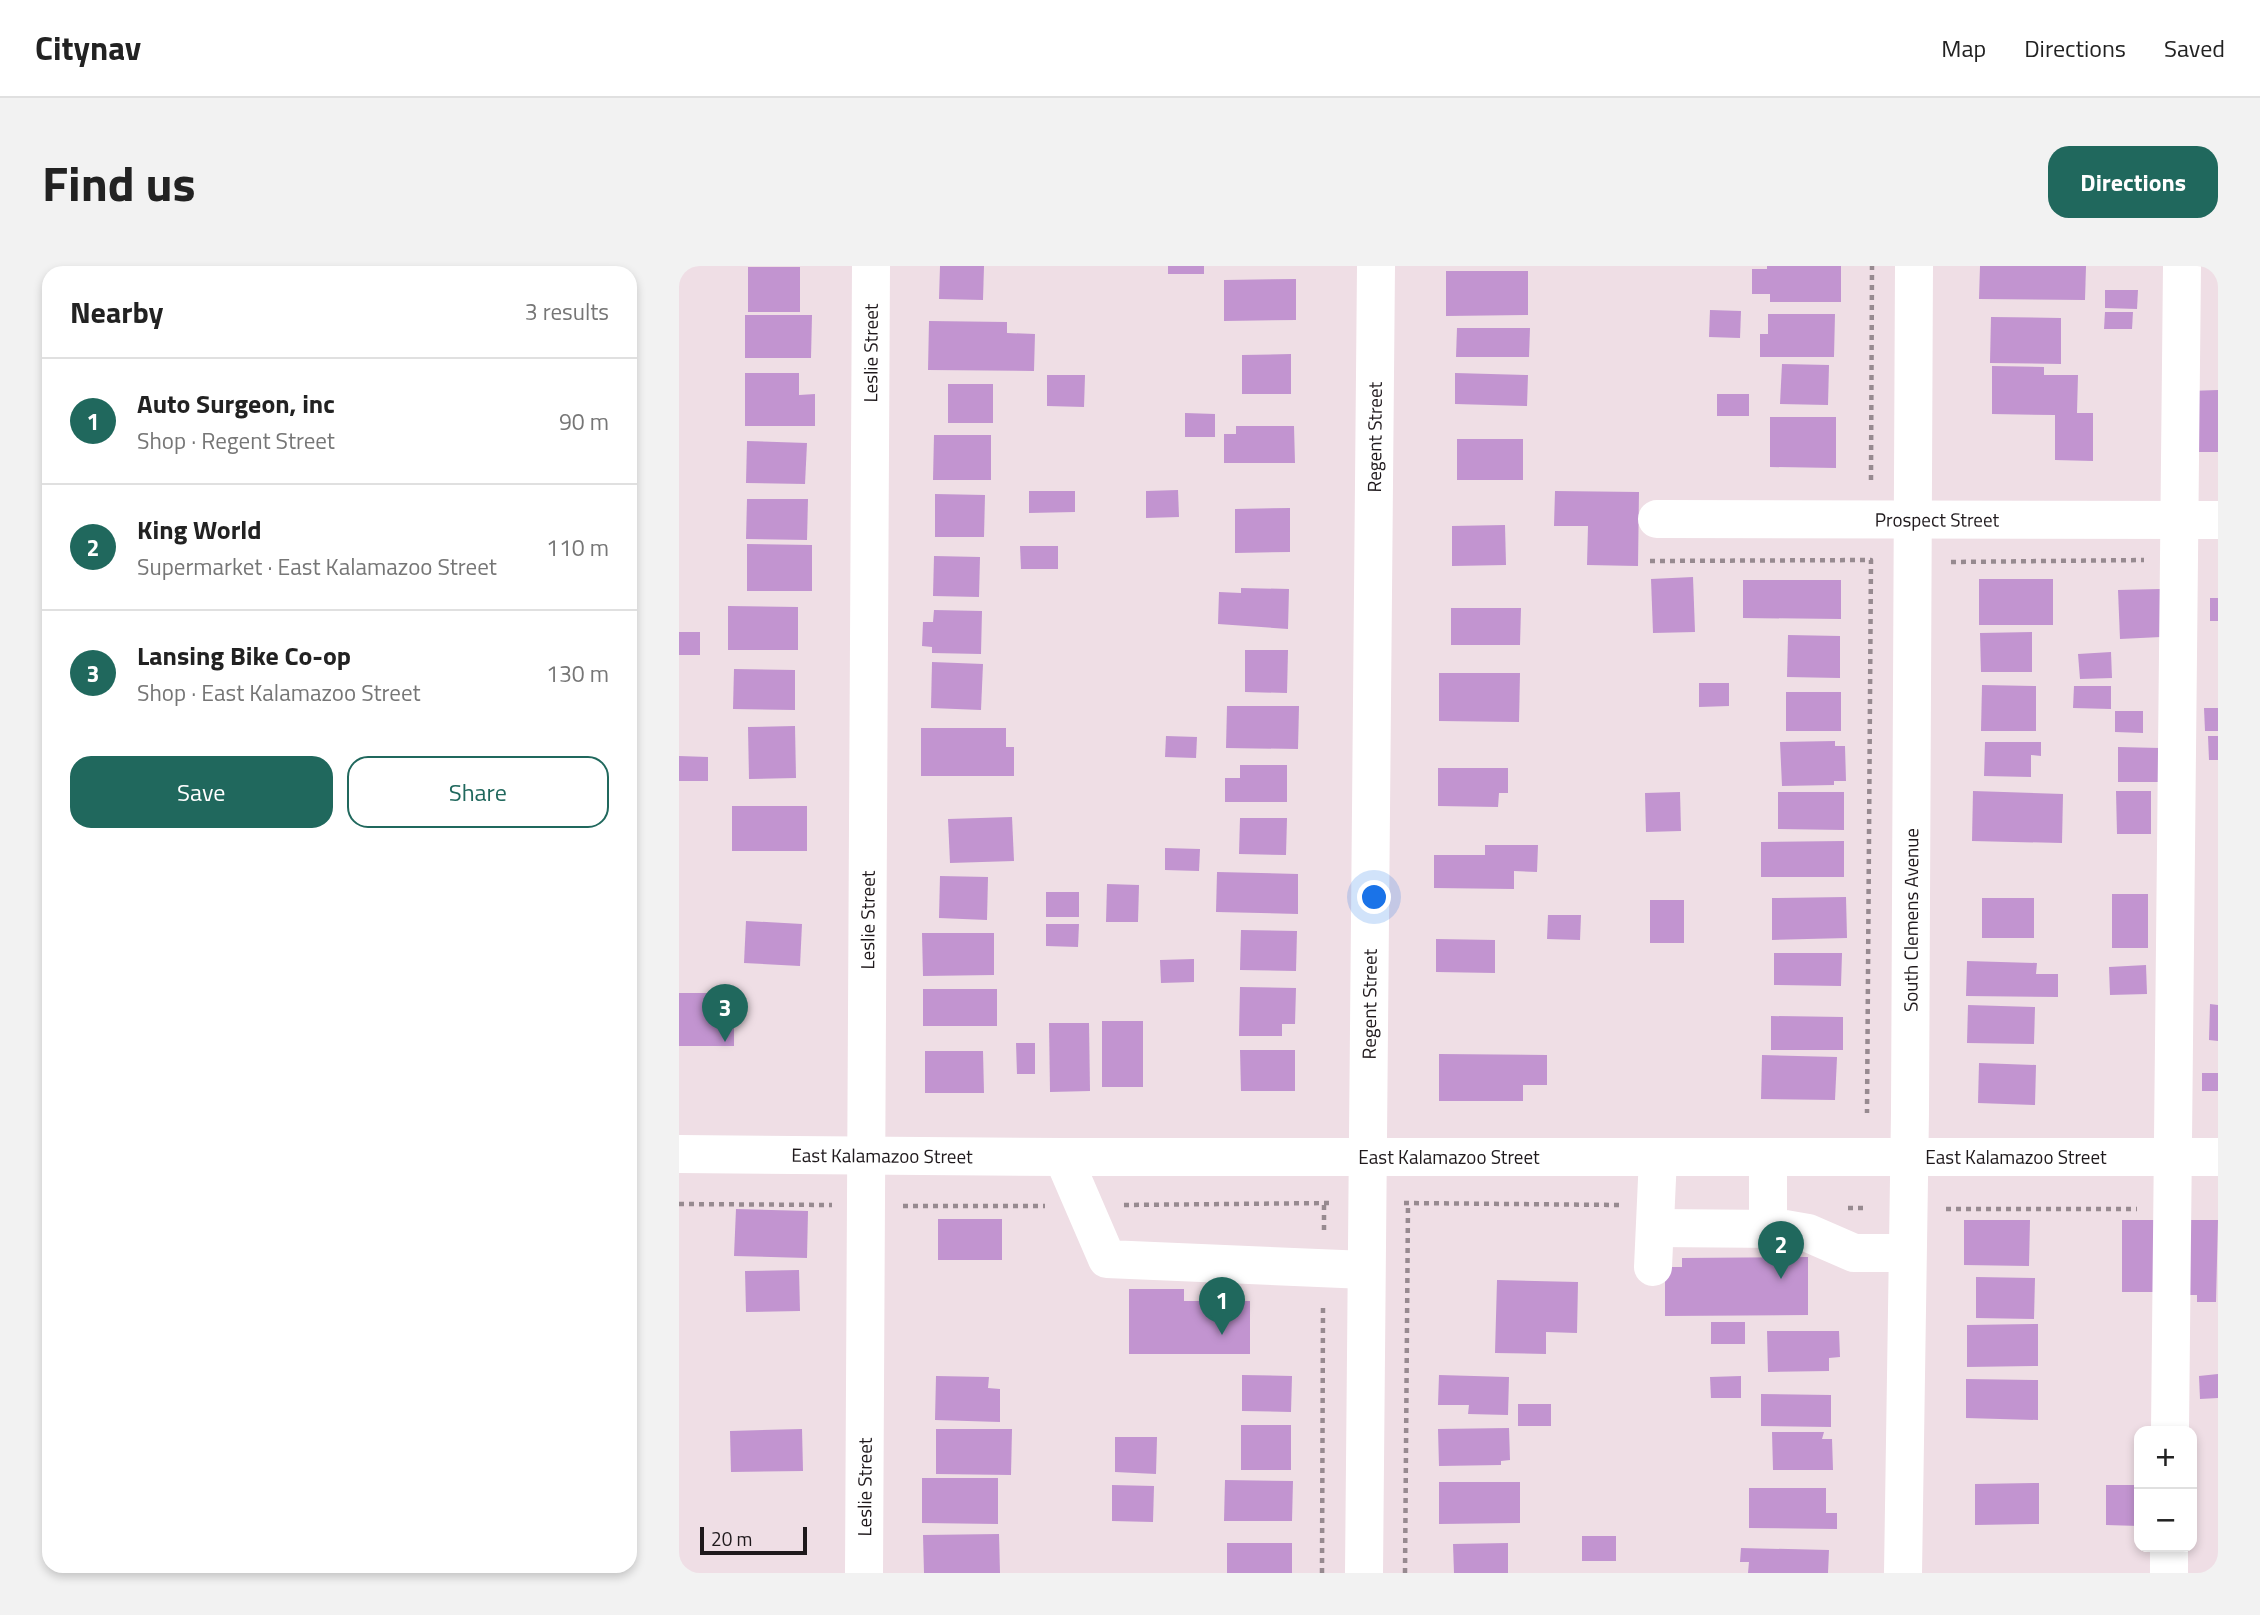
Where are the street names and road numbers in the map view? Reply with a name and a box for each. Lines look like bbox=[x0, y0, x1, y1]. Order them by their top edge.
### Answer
street label: Leslie Street bbox=[855, 303, 885, 403]
street label: Regent Street bbox=[1359, 381, 1389, 492]
street label: Prospect Street bbox=[1875, 504, 2000, 534]
street label: South Clemens Avenue bbox=[1895, 828, 1925, 1012]
street label: Leslie Street bbox=[852, 870, 882, 970]
street label: Regent Street bbox=[1354, 948, 1384, 1059]
street label: East Kalamazoo Street bbox=[791, 1140, 973, 1170]
street label: East Kalamazoo Street bbox=[1358, 1142, 1540, 1171]
street label: East Kalamazoo Street bbox=[1925, 1142, 2107, 1171]
street label: Leslie Street bbox=[849, 1437, 879, 1537]

